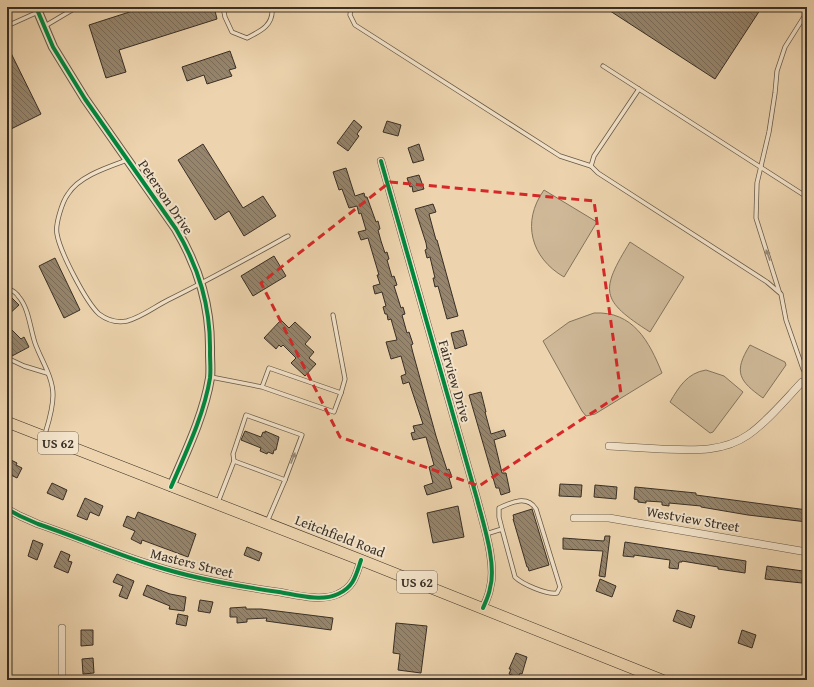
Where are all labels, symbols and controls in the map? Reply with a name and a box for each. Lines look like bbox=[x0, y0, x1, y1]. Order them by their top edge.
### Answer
street label: Peterson Drive bbox=[134, 156, 199, 239]
one-way arrow bbox=[764, 249, 770, 261]
street label: Fairview Drive bbox=[434, 338, 476, 425]
road number: US 62 bbox=[38, 432, 78, 454]
one-way arrow bbox=[291, 451, 297, 463]
street label: Westview Street bbox=[645, 501, 741, 537]
street label: Leitchfield Road bbox=[292, 510, 388, 563]
street label: Masters Street bbox=[148, 543, 236, 583]
road number: US 62 bbox=[397, 571, 437, 593]

